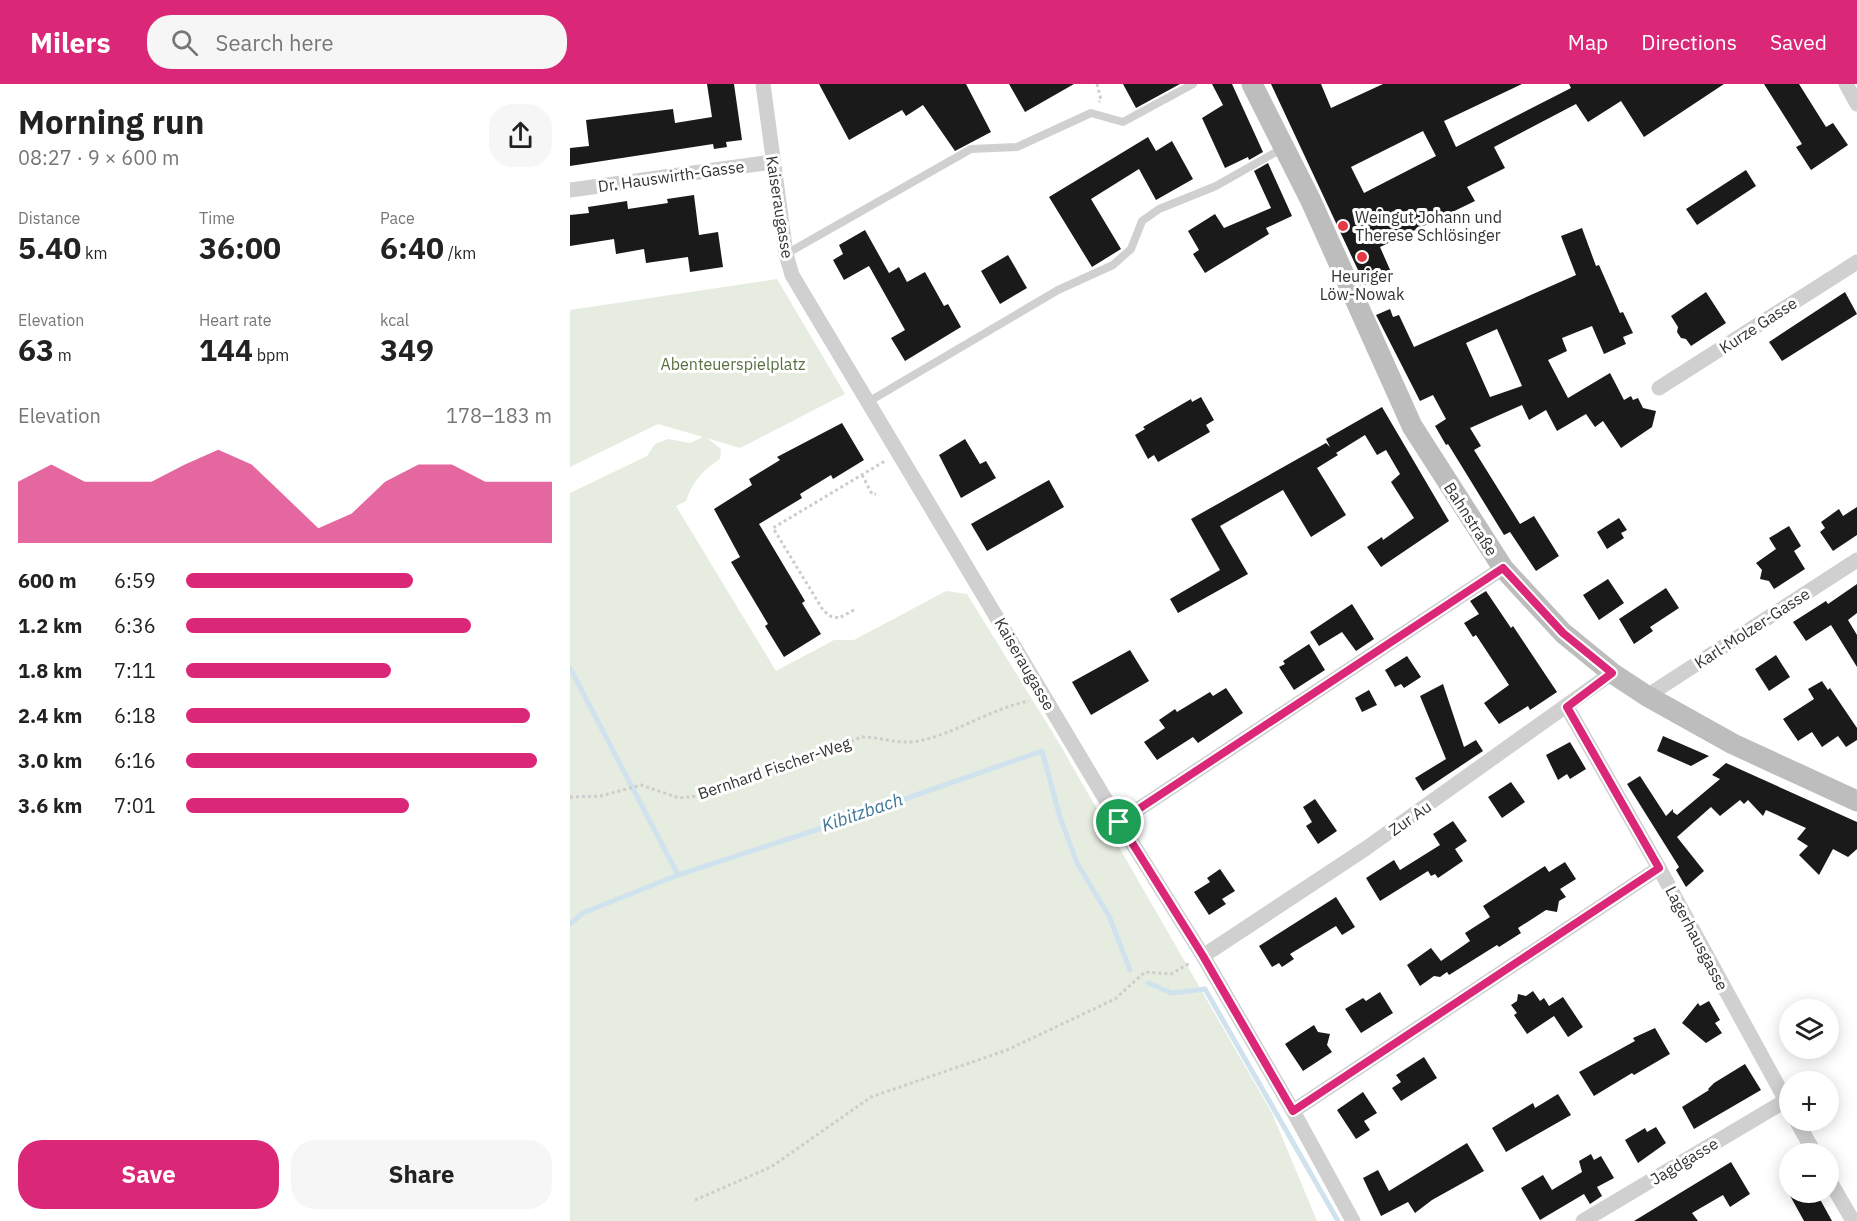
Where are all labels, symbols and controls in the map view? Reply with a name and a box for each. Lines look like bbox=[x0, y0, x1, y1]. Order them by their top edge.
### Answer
search box bbox=[147, 15, 567, 69]
text: Milers bbox=[30, 24, 111, 61]
icon: search bbox=[168, 26, 201, 59]
text: Search here bbox=[216, 28, 334, 57]
text: Map bbox=[1568, 28, 1608, 56]
text: Directions bbox=[1641, 28, 1737, 56]
text: Saved bbox=[1770, 28, 1827, 56]
text: Morning run bbox=[18, 100, 204, 143]
button: share bbox=[489, 104, 552, 167]
text: 08:27 · 9 × 600 m bbox=[18, 144, 179, 171]
street label: Kaiseraugasse bbox=[762, 154, 798, 260]
street label: Dr. Hauswirth-Gasse bbox=[597, 156, 746, 196]
place label: Weingut Johann und Therese Schlösinger bbox=[1355, 207, 1502, 245]
text: Distance bbox=[18, 208, 80, 228]
text: Time bbox=[199, 208, 235, 228]
text: Pace bbox=[380, 208, 415, 228]
marker: Weingut Johann und Therese Schlösinger bbox=[1336, 219, 1350, 233]
text: 5.40 bbox=[18, 228, 81, 267]
text: 36:00 bbox=[199, 228, 281, 267]
text: 6:40 bbox=[380, 228, 444, 267]
text: km bbox=[81, 243, 108, 263]
text: /km bbox=[444, 243, 476, 263]
marker: Heuriger Löw-Nowak bbox=[1355, 250, 1369, 264]
place label: Heuriger Löw-Nowak bbox=[1320, 266, 1405, 304]
street label: Kurze Gasse bbox=[1715, 292, 1801, 358]
text: Elevation bbox=[18, 310, 84, 330]
text: Heart rate bbox=[199, 310, 272, 330]
text: kcal bbox=[380, 310, 409, 330]
text: 63 bbox=[18, 330, 54, 369]
text: 144 bbox=[199, 330, 253, 369]
text: 349 bbox=[380, 330, 434, 369]
text: m bbox=[54, 345, 72, 365]
text: bpm bbox=[253, 345, 289, 365]
park label: Abenteuerspielplatz bbox=[661, 354, 805, 374]
text: Elevation bbox=[18, 402, 101, 429]
text: 178–183 m bbox=[446, 402, 552, 429]
street label: Bahnstraße bbox=[1440, 478, 1502, 560]
text: 600 m bbox=[18, 567, 77, 594]
text: 6:59 bbox=[114, 567, 156, 594]
street label: Karl-Molzer-Gasse bbox=[1691, 583, 1814, 673]
text: 1.2 km bbox=[18, 612, 82, 639]
text: 6:36 bbox=[114, 612, 156, 639]
street label: Kaiseraugasse bbox=[990, 614, 1060, 714]
text: 1.8 km bbox=[18, 657, 82, 684]
text: 7:11 bbox=[114, 657, 156, 684]
text: 2.4 km bbox=[18, 702, 82, 729]
text: 6:18 bbox=[114, 702, 156, 729]
street label: Bernhard Fischer-Weg bbox=[695, 732, 854, 804]
text: 3.0 km bbox=[18, 747, 82, 774]
text: 6:16 bbox=[114, 747, 156, 774]
water label: Kibitzbach bbox=[818, 787, 906, 837]
text: 3.6 km bbox=[18, 792, 82, 819]
text: 7:01 bbox=[114, 792, 156, 819]
pin bbox=[1093, 796, 1144, 847]
street label: Zur Au bbox=[1385, 796, 1435, 840]
icon: arrive bbox=[1102, 805, 1135, 838]
street label: Lagerhausgasse bbox=[1661, 882, 1733, 994]
map controls bbox=[1779, 999, 1839, 1203]
button: layers bbox=[1779, 999, 1839, 1059]
button: + bbox=[1779, 1071, 1839, 1131]
street label: Jagdgasse bbox=[1646, 1133, 1722, 1189]
button: Save bbox=[18, 1140, 279, 1209]
button: Share bbox=[291, 1140, 552, 1209]
button: − bbox=[1779, 1143, 1839, 1203]

